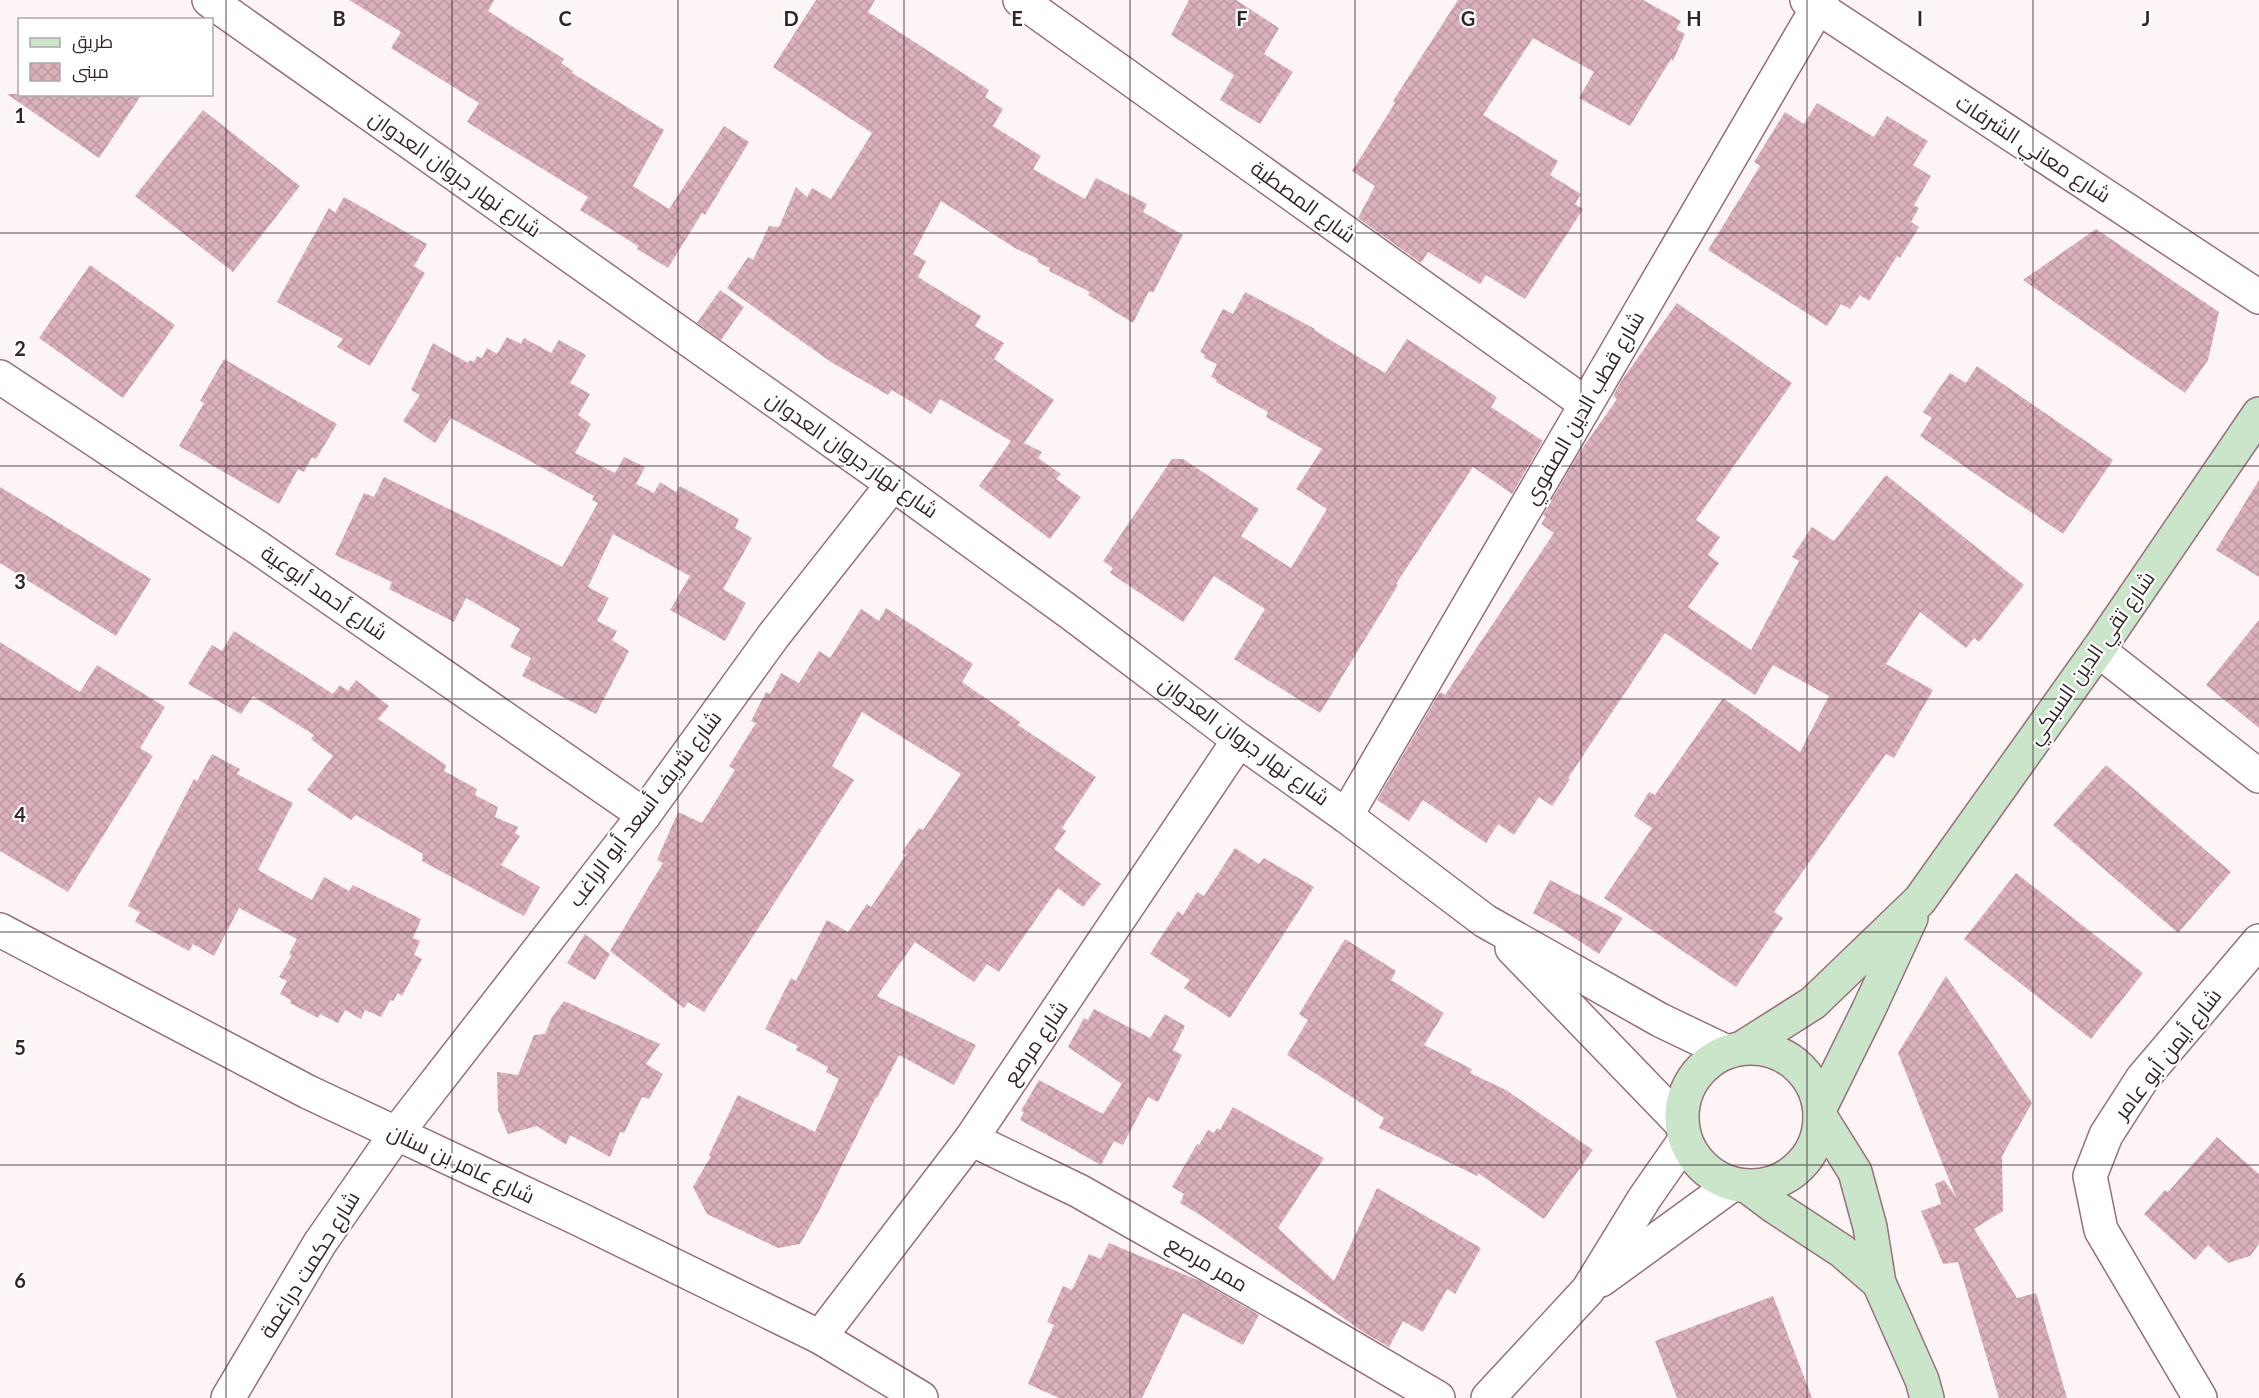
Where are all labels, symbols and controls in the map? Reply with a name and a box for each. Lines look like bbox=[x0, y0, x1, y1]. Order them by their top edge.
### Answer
text: B bbox=[332, 6, 346, 30]
text: C bbox=[558, 6, 572, 30]
text: D bbox=[783, 6, 799, 30]
text: E bbox=[1011, 6, 1023, 30]
text: F bbox=[1236, 6, 1248, 30]
text: G bbox=[1461, 6, 1475, 30]
text: H bbox=[1686, 6, 1702, 30]
text: I bbox=[1917, 6, 1923, 30]
text: J bbox=[2142, 6, 2150, 30]
legend bbox=[18, 18, 213, 96]
text: طريق bbox=[72, 30, 113, 54]
text: مبنى bbox=[72, 60, 109, 83]
street label: شارع معاني الشرفات bbox=[1949, 88, 2116, 211]
text: 1 bbox=[14, 103, 26, 127]
street label: شارع نهار جروان العدوان bbox=[363, 104, 547, 244]
street label: شارع المصطبة bbox=[1245, 154, 1361, 250]
street label: شارع قطب الدين الصفوي bbox=[1517, 306, 1653, 511]
text: 2 bbox=[14, 336, 26, 360]
street label: شارع نهار جروان العدوان bbox=[760, 385, 944, 525]
street label: شارع أحمد أبوعية bbox=[255, 539, 393, 647]
street label: شارع تقي الدين السبكي bbox=[2021, 566, 2163, 751]
text: 3 bbox=[14, 569, 26, 593]
street label: شارع نهار جروان العدوان bbox=[1153, 670, 1335, 812]
street label: شارع شريف أسعد أبو الراغب bbox=[562, 705, 728, 913]
text: 4 bbox=[14, 802, 26, 826]
street label: شارع أيمن أبو عامر bbox=[2107, 983, 2228, 1126]
street label: شارع مرصع bbox=[997, 995, 1075, 1091]
text: 5 bbox=[14, 1035, 26, 1059]
street label: شارع عامر بن سنان bbox=[383, 1118, 539, 1210]
street label: شارع حكمت دراغمة bbox=[254, 1186, 366, 1344]
street label: ممر مرصع bbox=[1161, 1229, 1253, 1299]
text: 6 bbox=[14, 1268, 26, 1292]

